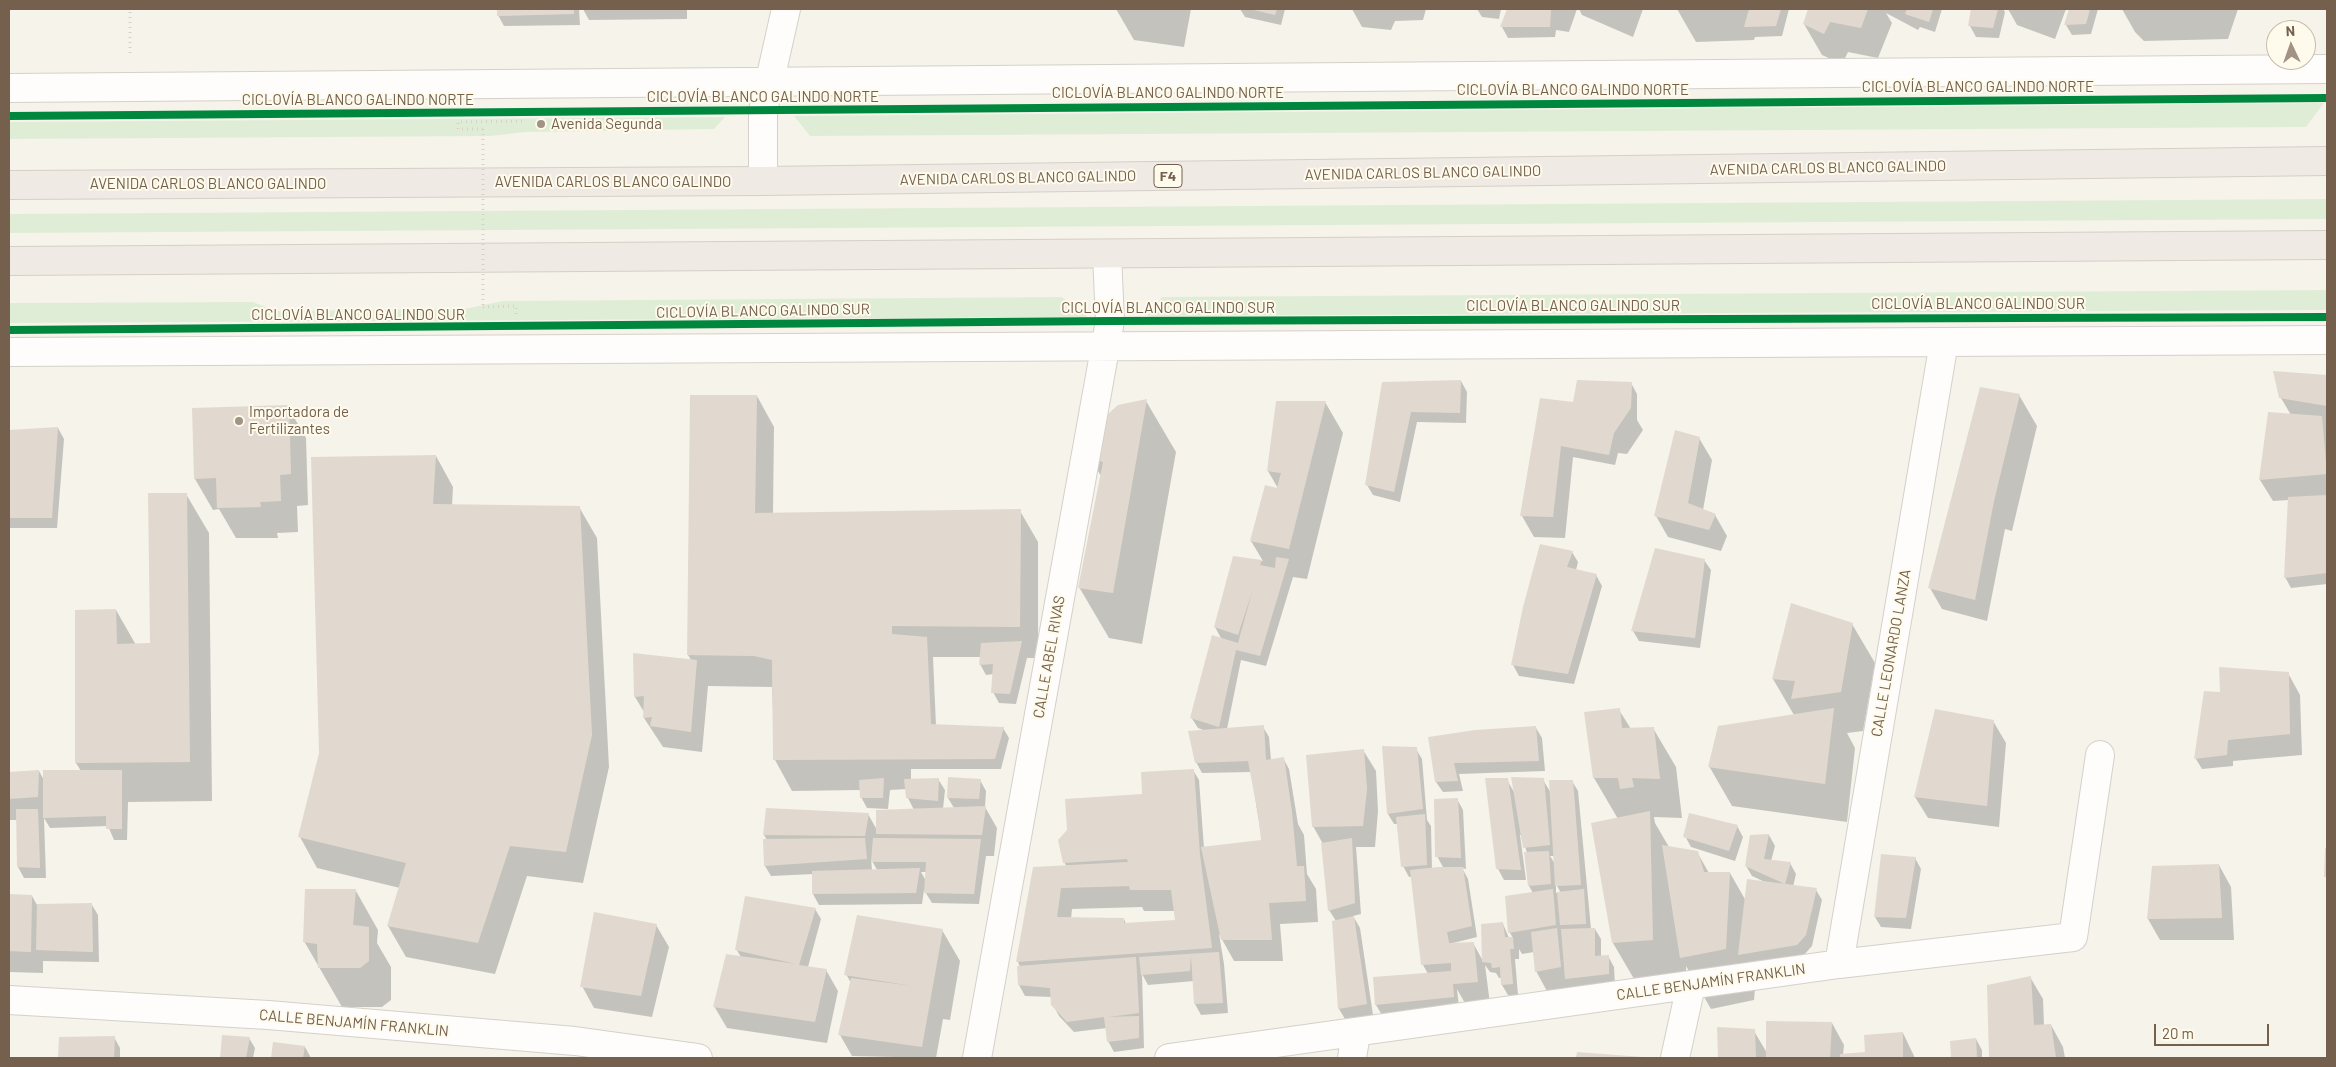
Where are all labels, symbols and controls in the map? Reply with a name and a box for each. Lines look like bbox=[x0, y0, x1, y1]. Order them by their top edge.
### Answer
north arrow bbox=[2266, 20, 2316, 70]
text: N bbox=[2285, 22, 2295, 39]
street label: CICLOVÍA BLANCO GALINDO NORTE bbox=[1862, 78, 2094, 96]
street label: CICLOVÍA BLANCO GALINDO NORTE bbox=[1457, 81, 1689, 99]
street label: CICLOVÍA BLANCO GALINDO NORTE bbox=[1052, 84, 1284, 102]
street label: CICLOVÍA BLANCO GALINDO NORTE bbox=[647, 88, 879, 106]
street label: CICLOVÍA BLANCO GALINDO NORTE bbox=[242, 91, 474, 109]
place label: Avenida Segunda bbox=[551, 115, 662, 133]
marker: Avenida Segunda bbox=[535, 118, 547, 130]
street label: AVENIDA CARLOS BLANCO GALINDO bbox=[1710, 157, 1946, 179]
street label: AVENIDA CARLOS BLANCO GALINDO bbox=[1305, 162, 1541, 184]
road number: F4 bbox=[1154, 165, 1182, 188]
street label: AVENIDA CARLOS BLANCO GALINDO bbox=[900, 167, 1136, 189]
street label: AVENIDA CARLOS BLANCO GALINDO bbox=[495, 173, 731, 191]
street label: AVENIDA CARLOS BLANCO GALINDO bbox=[90, 175, 326, 193]
street label: CICLOVÍA BLANCO GALINDO SUR bbox=[1871, 295, 2085, 313]
street label: CICLOVÍA BLANCO GALINDO SUR bbox=[1466, 297, 1680, 315]
street label: CICLOVÍA BLANCO GALINDO SUR bbox=[1061, 299, 1275, 317]
street label: CICLOVÍA BLANCO GALINDO SUR bbox=[656, 300, 870, 322]
street label: CICLOVÍA BLANCO GALINDO SUR bbox=[251, 306, 465, 324]
place label: Importadora de Fertilizantes bbox=[249, 403, 349, 438]
marker: Importadora de Fertilizantes bbox=[233, 415, 245, 427]
street label: CALLE LEONARDO LANZA bbox=[1867, 568, 1915, 738]
street label: CALLE ABEL RIVAS bbox=[1029, 594, 1069, 720]
street label: CALLE BENJAMÍN FRANKLIN bbox=[1615, 960, 1807, 1004]
street label: CALLE BENJAMÍN FRANKLIN bbox=[258, 1006, 450, 1040]
scale bar bbox=[2156, 1014, 2271, 1046]
text: 20 m bbox=[2162, 1024, 2194, 1042]

